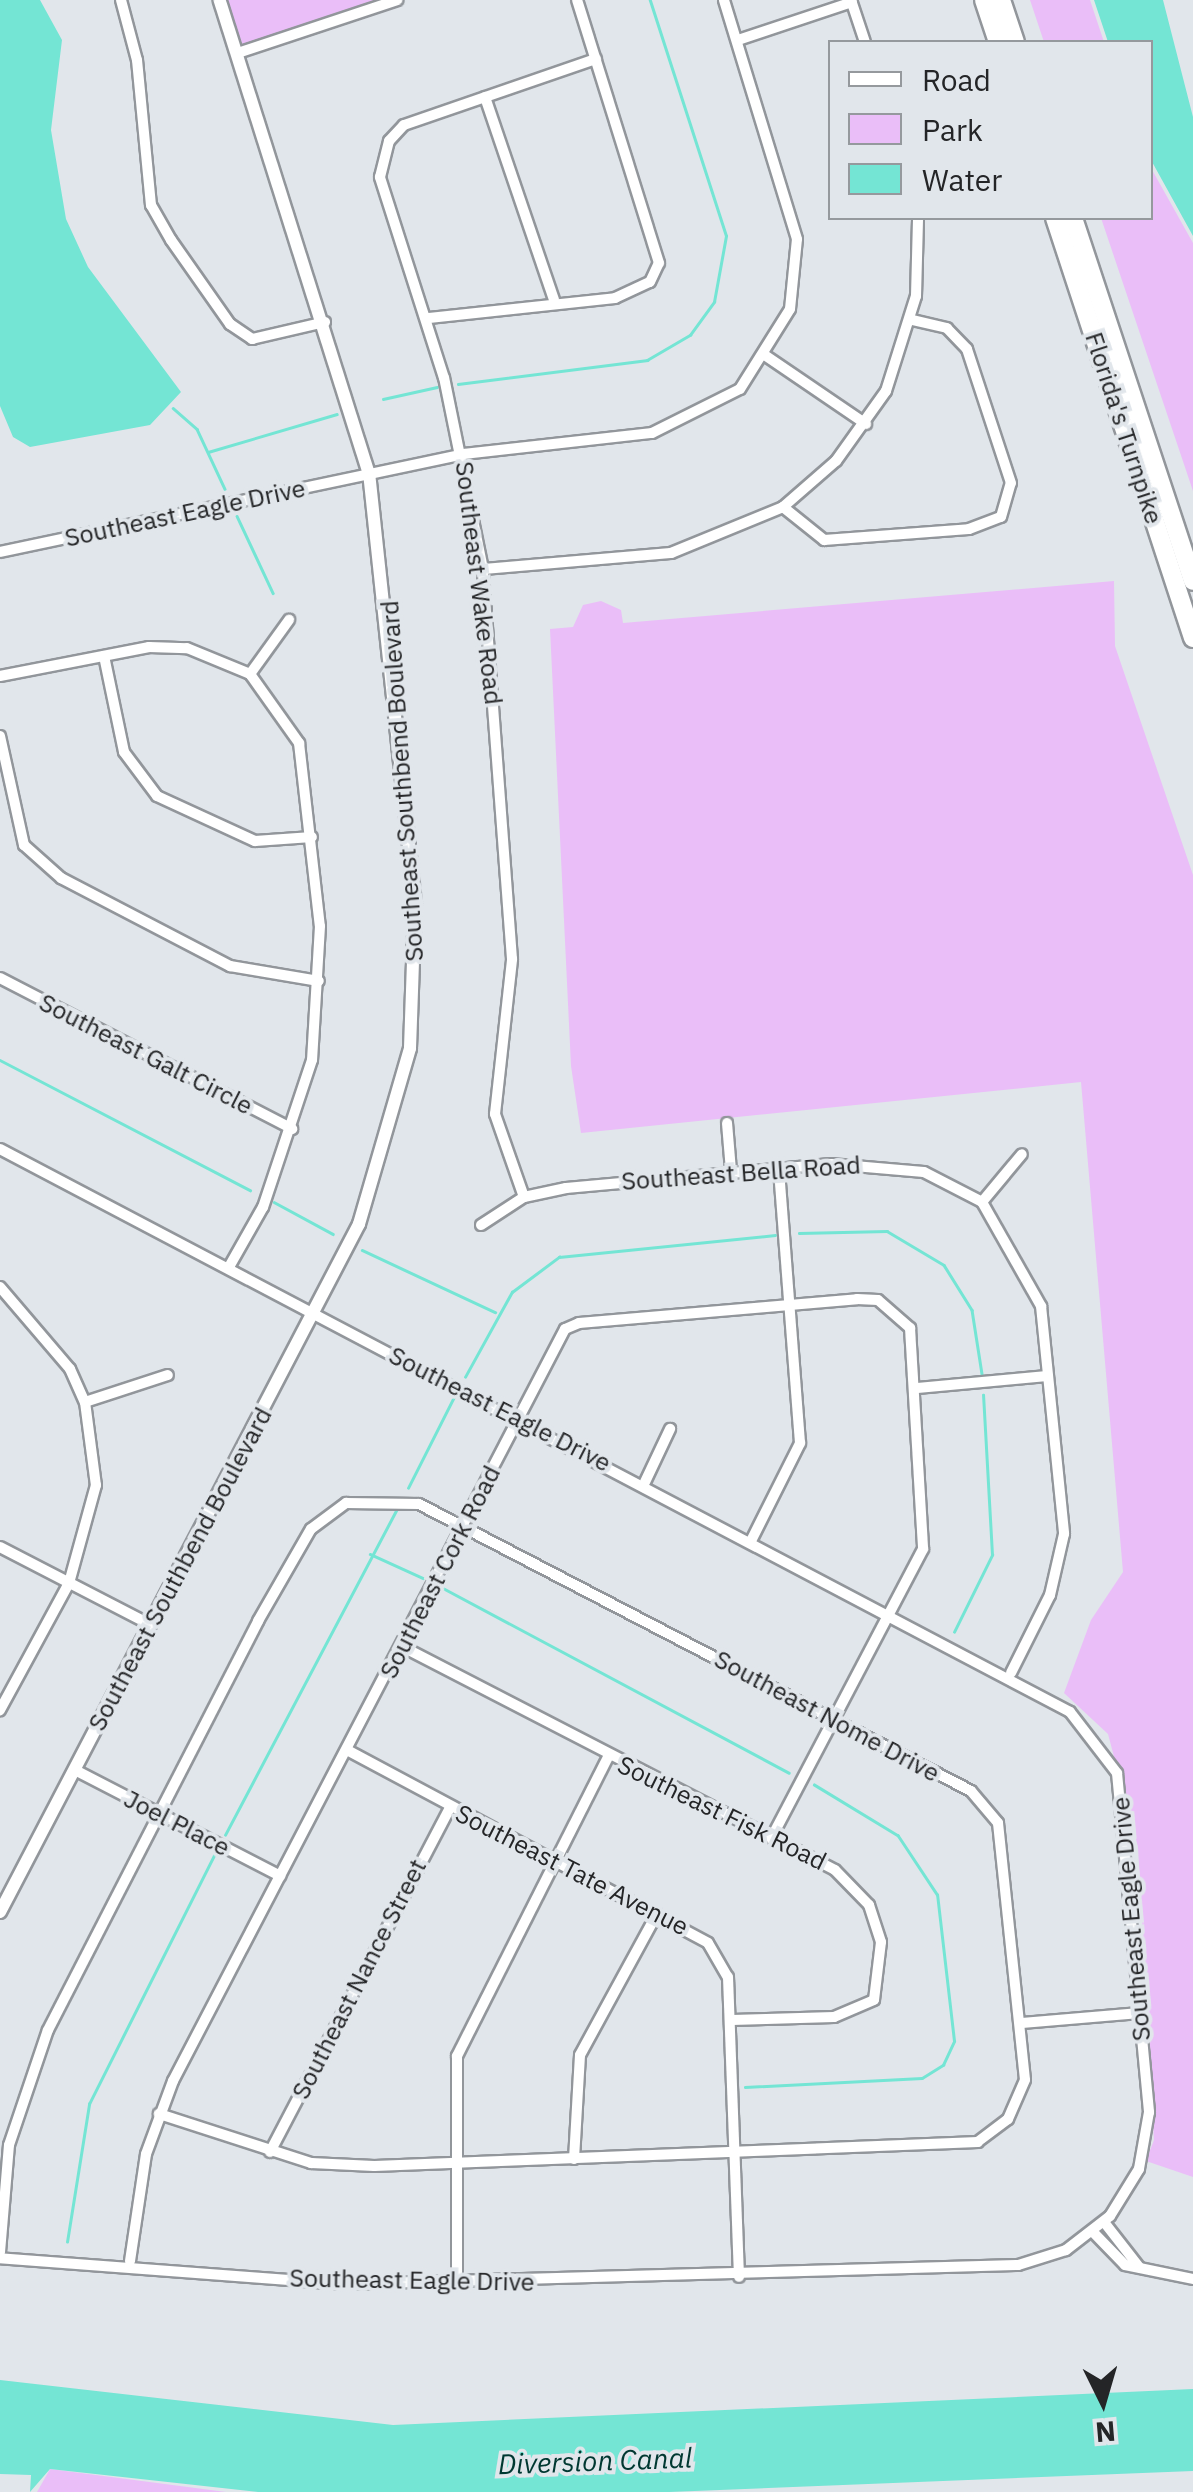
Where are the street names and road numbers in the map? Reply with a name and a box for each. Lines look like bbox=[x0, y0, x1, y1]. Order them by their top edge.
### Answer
street label: Florida's Turnpike bbox=[1079, 328, 1169, 528]
street label: Southeast Wake Road bbox=[449, 460, 509, 706]
street label: Southeast Eagle Drive bbox=[62, 473, 308, 553]
street label: Southeast Southbend Boulevard bbox=[374, 600, 430, 962]
street label: Southeast Galt Circle bbox=[34, 987, 258, 1121]
street label: Southeast Bella Road bbox=[620, 1150, 862, 1196]
street label: Southeast Eagle Drive bbox=[384, 1340, 616, 1478]
street label: Southeast Southbend Boulevard bbox=[82, 1402, 278, 1736]
street label: Southeast Cork Road bbox=[373, 1461, 507, 1683]
street label: Southeast Nome Drive bbox=[709, 1644, 945, 1788]
street label: Southeast Fisk Road bbox=[613, 1749, 831, 1877]
street label: Joel Place bbox=[119, 1784, 235, 1862]
street label: Southeast Eagle Drive bbox=[1105, 1796, 1157, 2042]
street label: Southeast Tate Avenue bbox=[451, 1798, 693, 1942]
street label: Southeast Nance Street bbox=[285, 1854, 433, 2104]
street label: Southeast Eagle Drive bbox=[289, 2263, 535, 2297]

